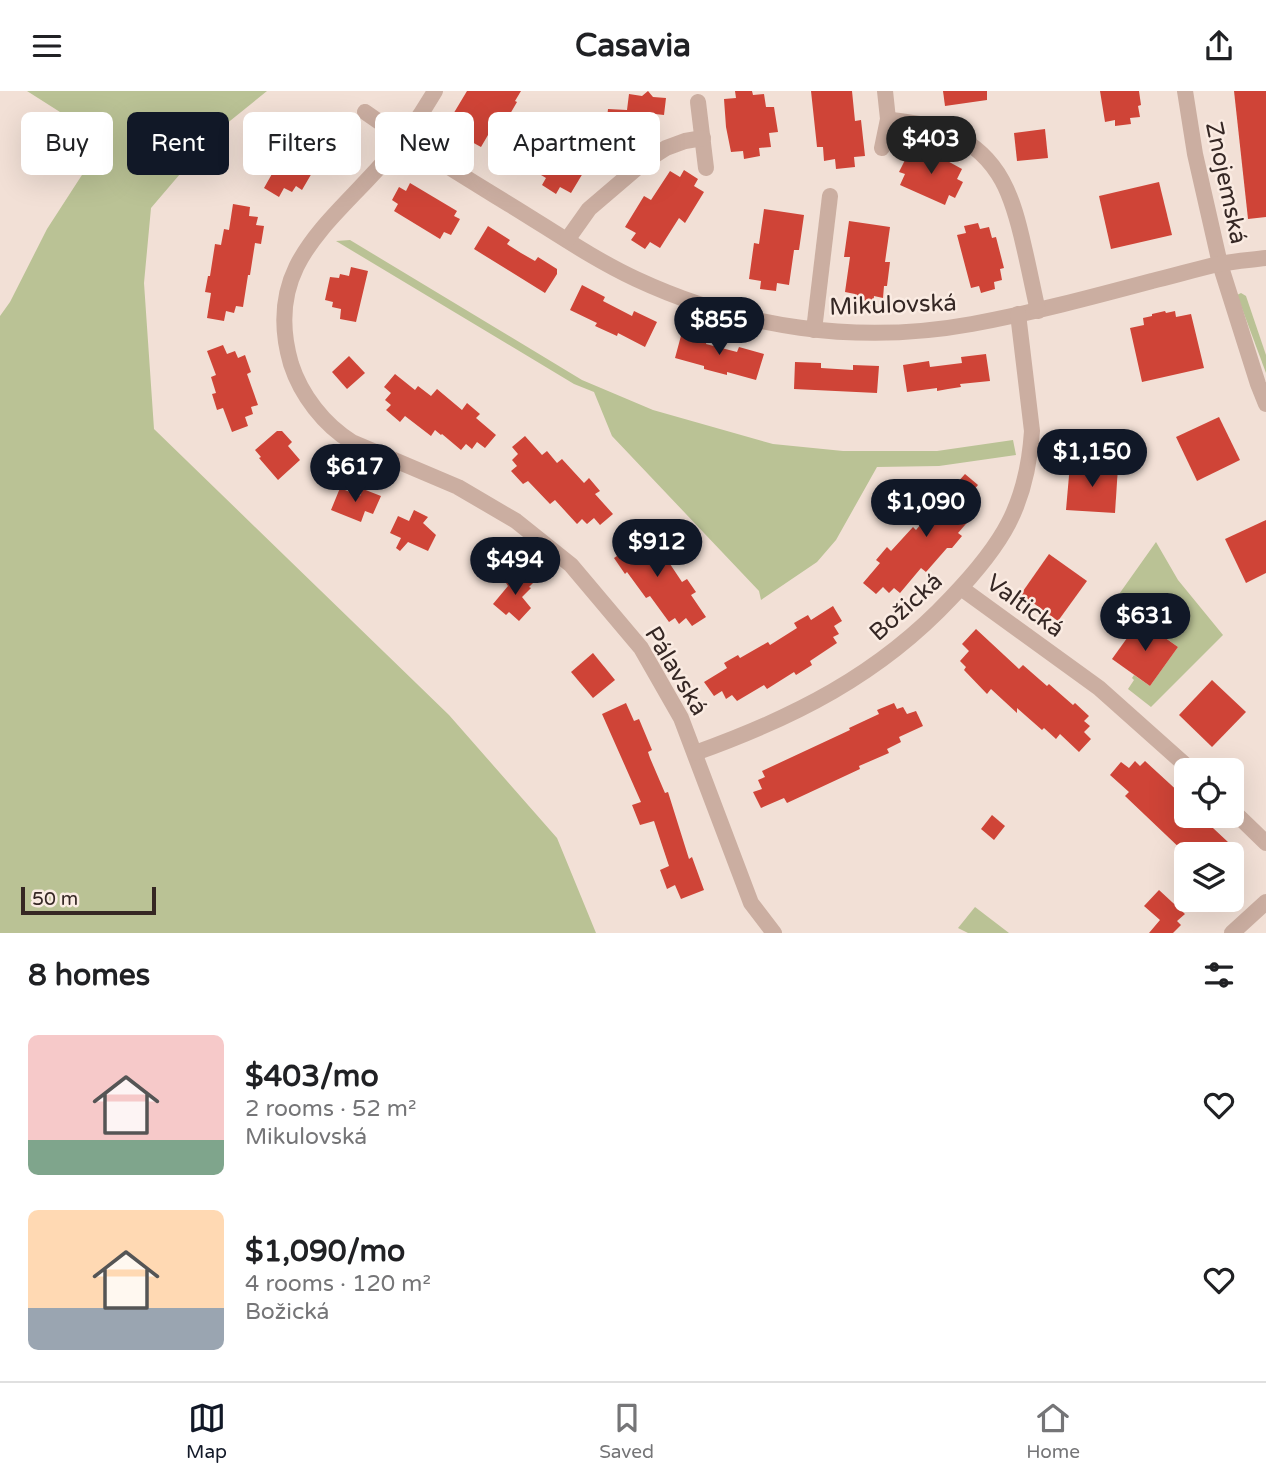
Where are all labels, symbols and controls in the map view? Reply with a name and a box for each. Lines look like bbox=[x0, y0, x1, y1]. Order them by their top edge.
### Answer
icon: menu bbox=[28, 27, 66, 65]
text: Casavia bbox=[575, 27, 691, 65]
icon: share bbox=[1200, 27, 1238, 65]
chip: Buy bbox=[21, 112, 113, 175]
chip: Rent bbox=[127, 112, 229, 175]
chip: Filters bbox=[243, 112, 361, 175]
chip: New bbox=[375, 112, 474, 175]
chip: Apartment bbox=[488, 112, 660, 175]
pin: $403 bbox=[890, 116, 972, 176]
street label: Znojemská bbox=[1199, 119, 1253, 247]
text: $403 bbox=[902, 125, 960, 153]
street label: Mikulovská bbox=[829, 288, 957, 322]
pin: $855 bbox=[678, 297, 760, 357]
text: $855 bbox=[690, 306, 748, 334]
pin: $1,150 bbox=[1035, 429, 1149, 489]
text: $1,150 bbox=[1053, 438, 1131, 466]
pin: $617 bbox=[314, 445, 396, 504]
text: $617 bbox=[326, 453, 384, 481]
pin: $1,090 bbox=[869, 479, 983, 539]
text: $1,090 bbox=[887, 488, 965, 516]
pin: $912 bbox=[616, 519, 698, 579]
text: $912 bbox=[628, 528, 686, 556]
pin: $494 bbox=[474, 538, 556, 597]
text: $494 bbox=[486, 546, 544, 574]
street label: Božická bbox=[864, 567, 948, 647]
street label: Valtická bbox=[980, 568, 1070, 644]
pin: $631 bbox=[1104, 594, 1186, 653]
text: $631 bbox=[1116, 602, 1174, 630]
street label: Pálavská bbox=[638, 621, 714, 721]
map controls bbox=[1174, 758, 1244, 912]
button: locate bbox=[1174, 758, 1244, 828]
button: layers bbox=[1174, 842, 1244, 912]
scale bar bbox=[21, 884, 156, 916]
text: 50 m bbox=[32, 888, 78, 910]
icon: filters bbox=[1200, 956, 1238, 994]
text: 8 homes bbox=[28, 957, 150, 994]
text: $403/mo bbox=[245, 1058, 379, 1095]
icon: home bbox=[84, 1063, 168, 1147]
icon: heart bbox=[1200, 1086, 1238, 1124]
text: 2 rooms · 52 m² bbox=[245, 1095, 416, 1123]
text: Mikulovská bbox=[245, 1123, 367, 1151]
text: $1,090/mo bbox=[245, 1233, 405, 1270]
icon: home bbox=[84, 1238, 168, 1322]
icon: heart bbox=[1200, 1261, 1238, 1299]
text: 4 rooms · 120 m² bbox=[245, 1270, 431, 1298]
text: Božická bbox=[245, 1298, 329, 1326]
tab: Map bbox=[186, 1399, 227, 1463]
tab: Saved bbox=[599, 1399, 654, 1463]
tab: Home bbox=[1026, 1399, 1080, 1463]

